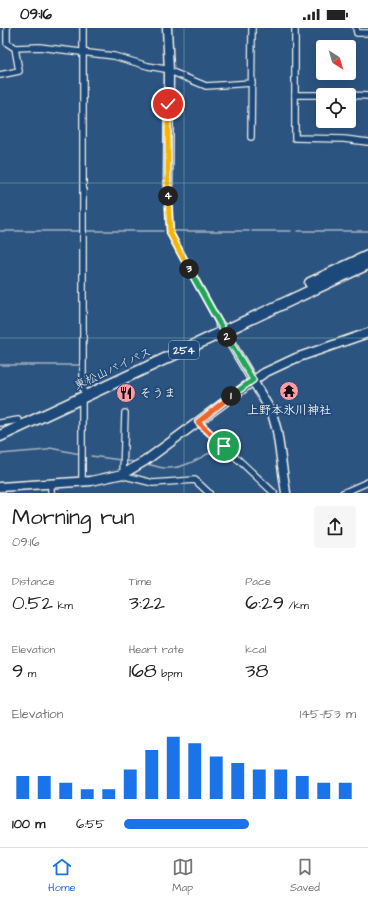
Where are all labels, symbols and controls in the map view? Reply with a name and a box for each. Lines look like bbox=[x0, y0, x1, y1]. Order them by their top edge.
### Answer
text: 09:16 bbox=[20, 4, 52, 25]
north arrow bbox=[316, 40, 356, 80]
map controls bbox=[316, 40, 356, 128]
pin bbox=[151, 87, 185, 121]
button: locate bbox=[316, 88, 356, 128]
icon: check bbox=[157, 93, 179, 115]
pin: 4 bbox=[158, 186, 178, 206]
text: 4 bbox=[164, 188, 172, 203]
pin: 3 bbox=[179, 259, 199, 279]
text: 3 bbox=[186, 261, 192, 276]
pin: 2 bbox=[217, 327, 237, 347]
text: 2 bbox=[224, 329, 230, 344]
road number: 254 bbox=[169, 341, 199, 359]
street label: 東松山バイパス bbox=[71, 344, 155, 394]
temple icon: 上野本氷川神社 bbox=[278, 380, 300, 402]
restaurant icon: そうま bbox=[115, 382, 137, 404]
place label: そうま bbox=[140, 385, 176, 402]
pin: 1 bbox=[221, 386, 241, 406]
text: 1 bbox=[230, 388, 232, 403]
place label: 上野本氷川神社 bbox=[247, 402, 331, 419]
pin bbox=[207, 429, 241, 463]
icon: arrive bbox=[213, 435, 235, 457]
text: Morning run bbox=[12, 502, 135, 533]
button: share bbox=[314, 506, 356, 548]
text: 09:16 bbox=[12, 533, 40, 551]
text: Distance bbox=[12, 574, 55, 589]
text: Time bbox=[129, 574, 152, 589]
text: Pace bbox=[245, 574, 271, 589]
text: 0.52 bbox=[12, 589, 53, 617]
text: 3:22 bbox=[129, 589, 165, 617]
text: 6:29 bbox=[245, 589, 284, 617]
text: km bbox=[53, 598, 73, 613]
text: /km bbox=[284, 598, 309, 613]
text: Elevation bbox=[12, 642, 55, 657]
text: Heart rate bbox=[129, 642, 184, 657]
text: kcal bbox=[245, 642, 266, 657]
text: 9 bbox=[12, 657, 23, 685]
text: 168 bbox=[129, 657, 157, 685]
text: 38 bbox=[245, 657, 268, 685]
text: m bbox=[23, 666, 36, 681]
text: bpm bbox=[157, 666, 182, 681]
text: Elevation bbox=[12, 705, 63, 723]
text: 145–153 m bbox=[299, 705, 356, 723]
text: 100 m bbox=[12, 815, 45, 833]
text: 6:55 bbox=[76, 815, 105, 833]
tab: Home bbox=[48, 856, 75, 895]
tab: Map bbox=[172, 856, 194, 895]
tab: Saved bbox=[290, 856, 320, 895]

